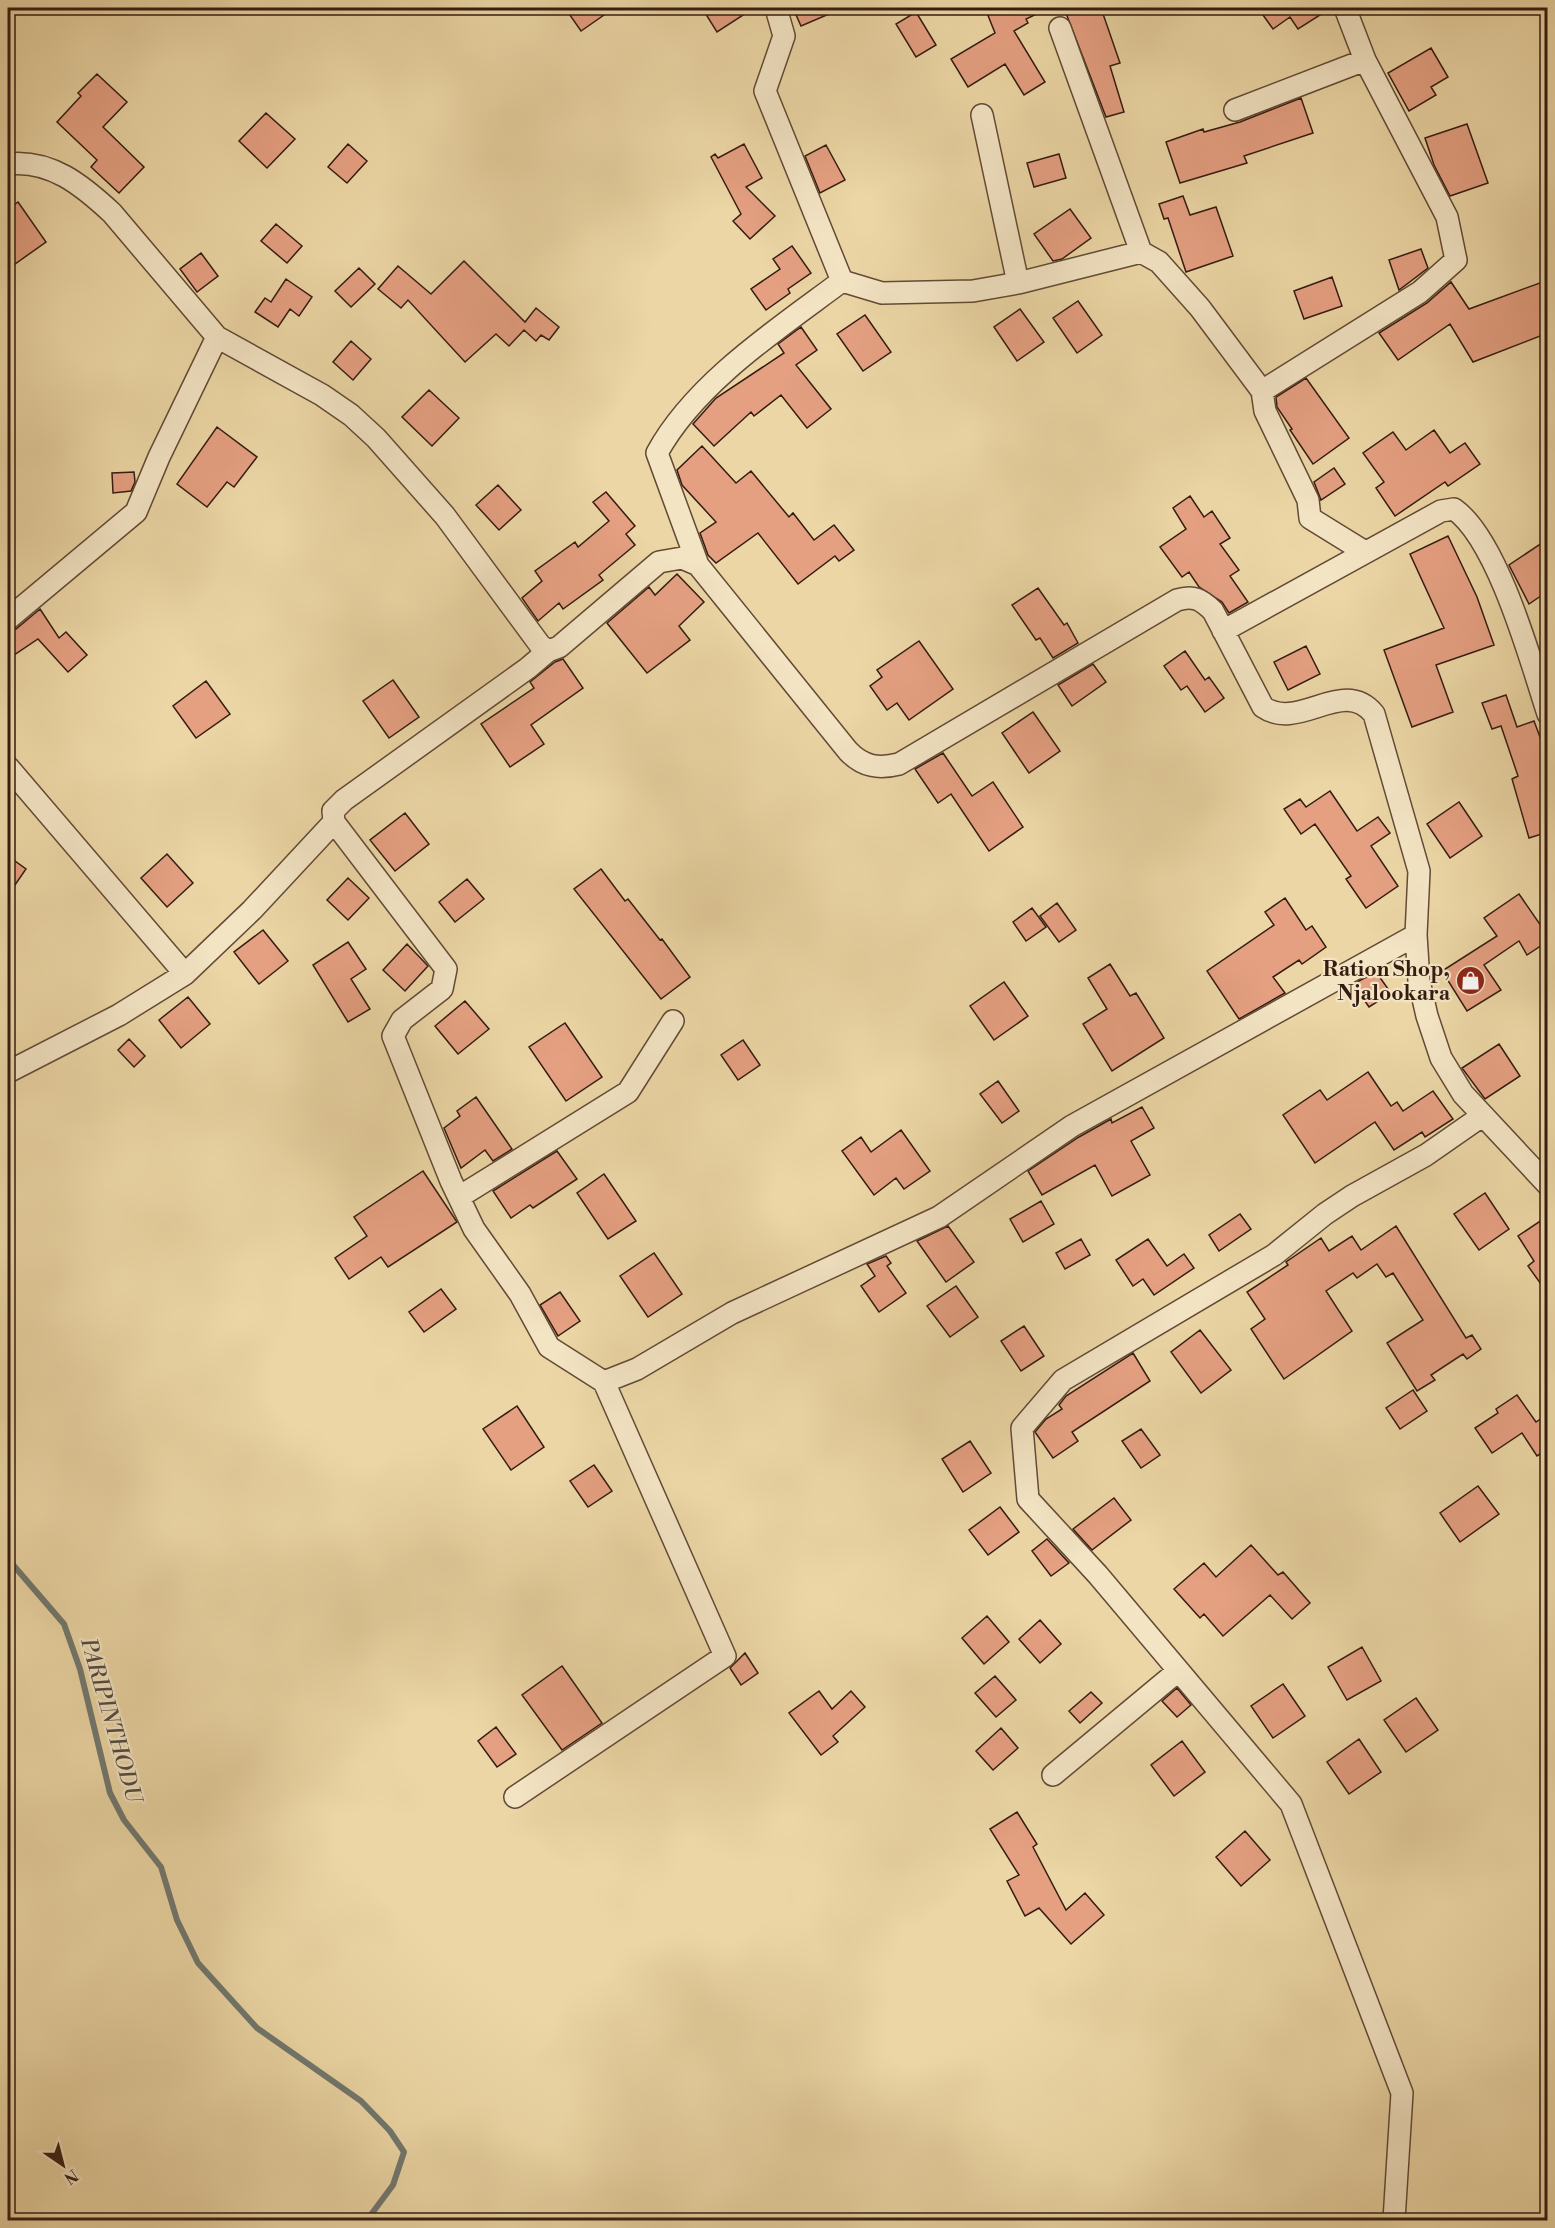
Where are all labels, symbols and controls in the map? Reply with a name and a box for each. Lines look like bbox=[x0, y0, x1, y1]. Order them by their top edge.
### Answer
place label: Ration Shop, Njalookara bbox=[1323, 957, 1451, 1007]
shop icon: Ration Shop, Njalookara bbox=[1455, 965, 1487, 997]
water label: PARIPINTHODU bbox=[74, 1634, 148, 1808]
north arrow bbox=[33, 2135, 93, 2195]
text: N bbox=[60, 2165, 82, 2188]

